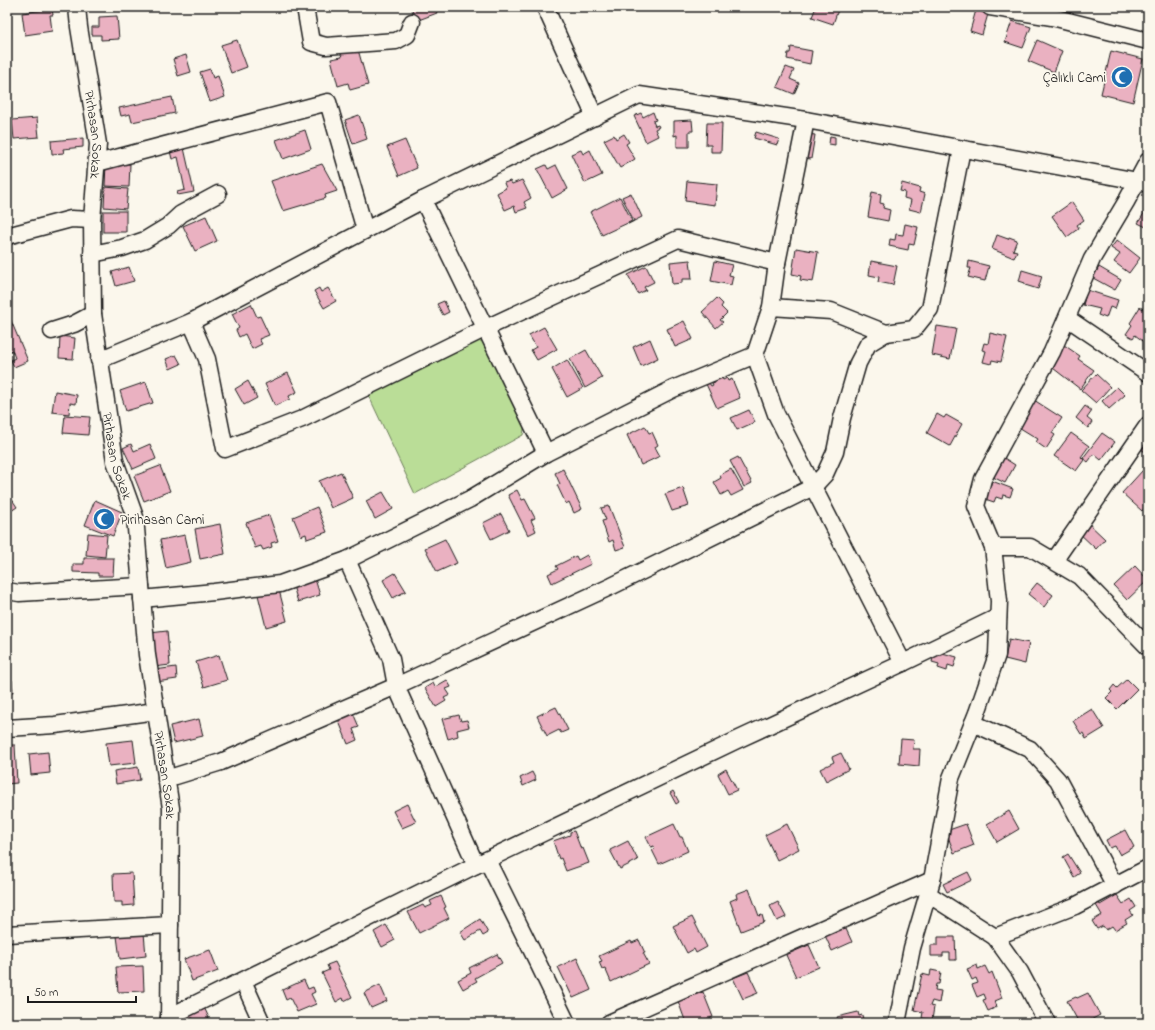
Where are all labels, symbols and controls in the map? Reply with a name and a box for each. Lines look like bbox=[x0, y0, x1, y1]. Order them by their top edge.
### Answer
mosque icon: Çalıklı Cami bbox=[1109, 64, 1135, 90]
place label: Çalıklı Cami bbox=[1043, 68, 1106, 89]
street label: Pirhasan Sokak bbox=[77, 89, 107, 180]
street label: Pirhasan Sokak bbox=[96, 411, 137, 504]
mosque icon: Pirihasan Cami bbox=[91, 506, 117, 532]
place label: Pirihasan Cami bbox=[120, 510, 205, 531]
street label: Pirhasan Sokak bbox=[147, 730, 180, 820]
scale bar bbox=[28, 978, 136, 1004]
text: 50 m bbox=[34, 984, 58, 1002]

